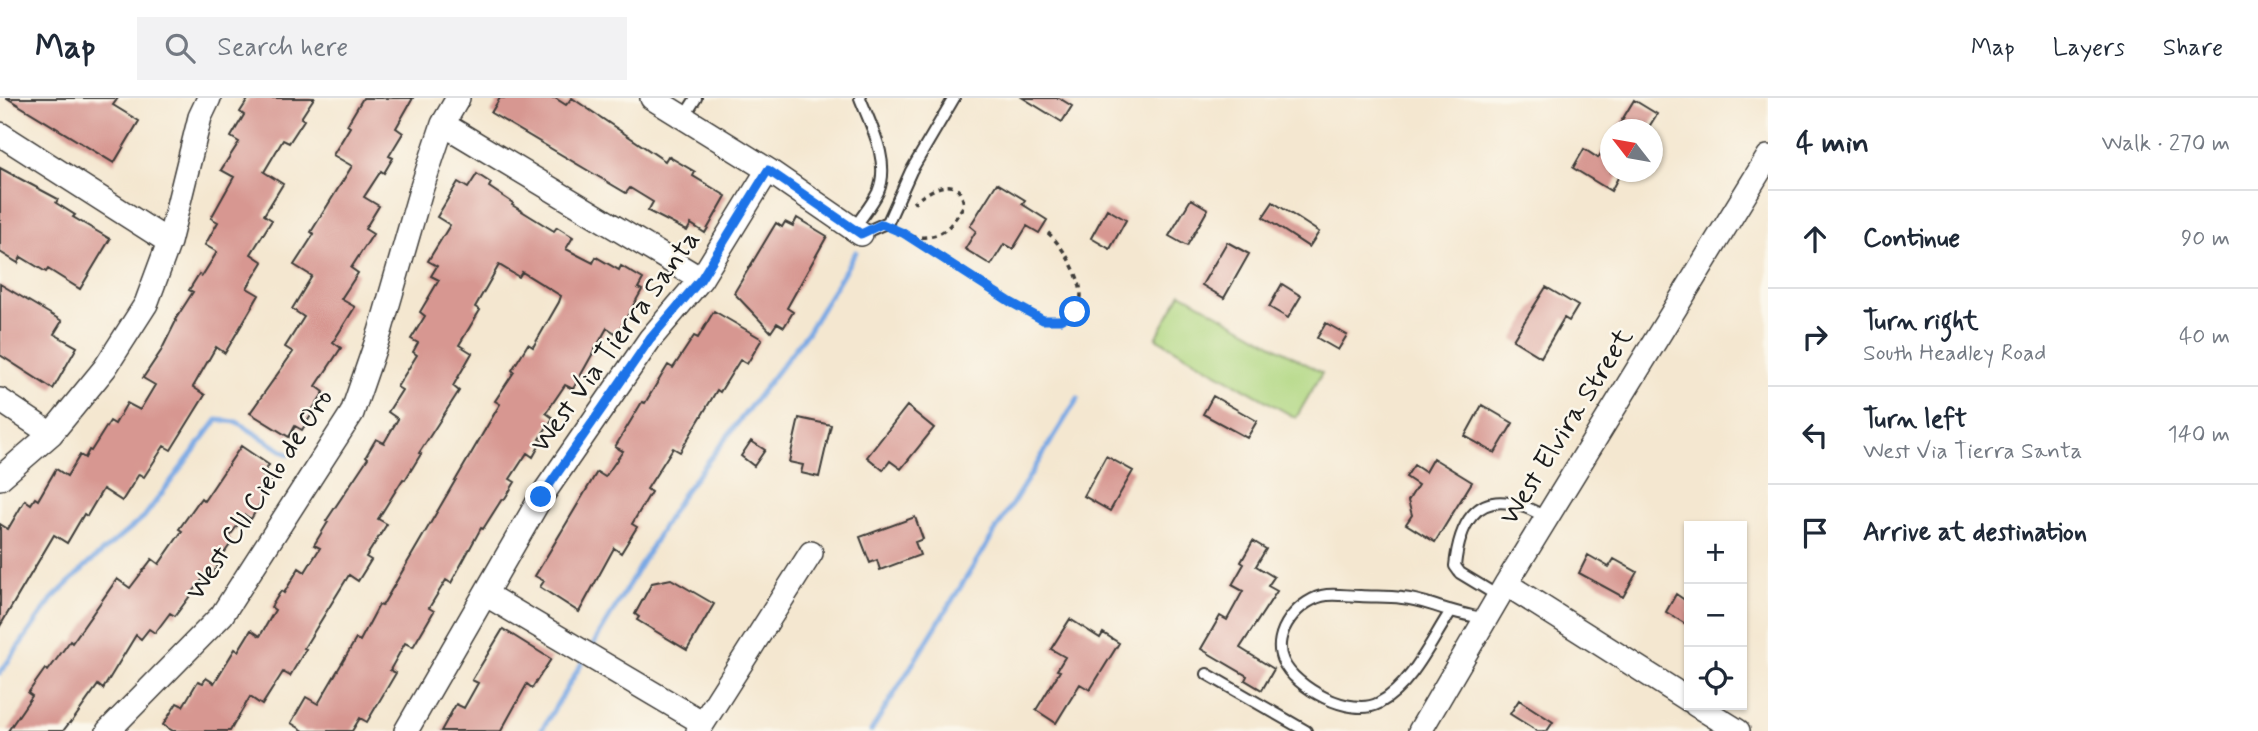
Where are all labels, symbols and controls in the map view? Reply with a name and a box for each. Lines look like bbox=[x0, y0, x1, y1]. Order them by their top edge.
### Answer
search box bbox=[137, 17, 627, 80]
text: Map bbox=[35, 26, 95, 70]
icon: search bbox=[161, 29, 199, 67]
text: Search here bbox=[217, 31, 348, 65]
text: Map bbox=[1971, 33, 2015, 64]
text: Layers bbox=[2053, 33, 2125, 64]
text: Share bbox=[2163, 33, 2223, 64]
north arrow bbox=[1600, 119, 1663, 182]
text: 4 min bbox=[1796, 124, 1869, 163]
text: Walk · 270 m bbox=[2101, 129, 2230, 159]
icon: ahead bbox=[1796, 220, 1834, 258]
text: Continue bbox=[1863, 222, 1960, 256]
street label: West Via Tierra Santa bbox=[523, 223, 709, 461]
text: 90 m bbox=[2181, 224, 2230, 254]
route start bbox=[1059, 296, 1090, 327]
text: Turn right bbox=[1863, 305, 1979, 339]
icon: right bbox=[1796, 318, 1834, 356]
street label: West Elvira Street bbox=[1491, 321, 1643, 533]
text: 40 m bbox=[2179, 322, 2230, 352]
text: South Headley Road bbox=[1863, 339, 2046, 369]
street label: West Cll Cielo de Oro bbox=[178, 382, 342, 608]
text: Turn left bbox=[1863, 403, 1967, 437]
icon: left bbox=[1796, 416, 1834, 454]
text: 140 m bbox=[2167, 420, 2230, 450]
text: West Via Tierra Santa bbox=[1863, 437, 2082, 467]
route end bbox=[525, 481, 556, 512]
icon: arrive bbox=[1796, 514, 1834, 552]
text: Arrive at destination bbox=[1863, 516, 2087, 550]
map controls bbox=[1684, 521, 1747, 710]
button: + bbox=[1684, 521, 1747, 584]
button: − bbox=[1684, 584, 1747, 647]
button: locate bbox=[1684, 647, 1747, 710]

